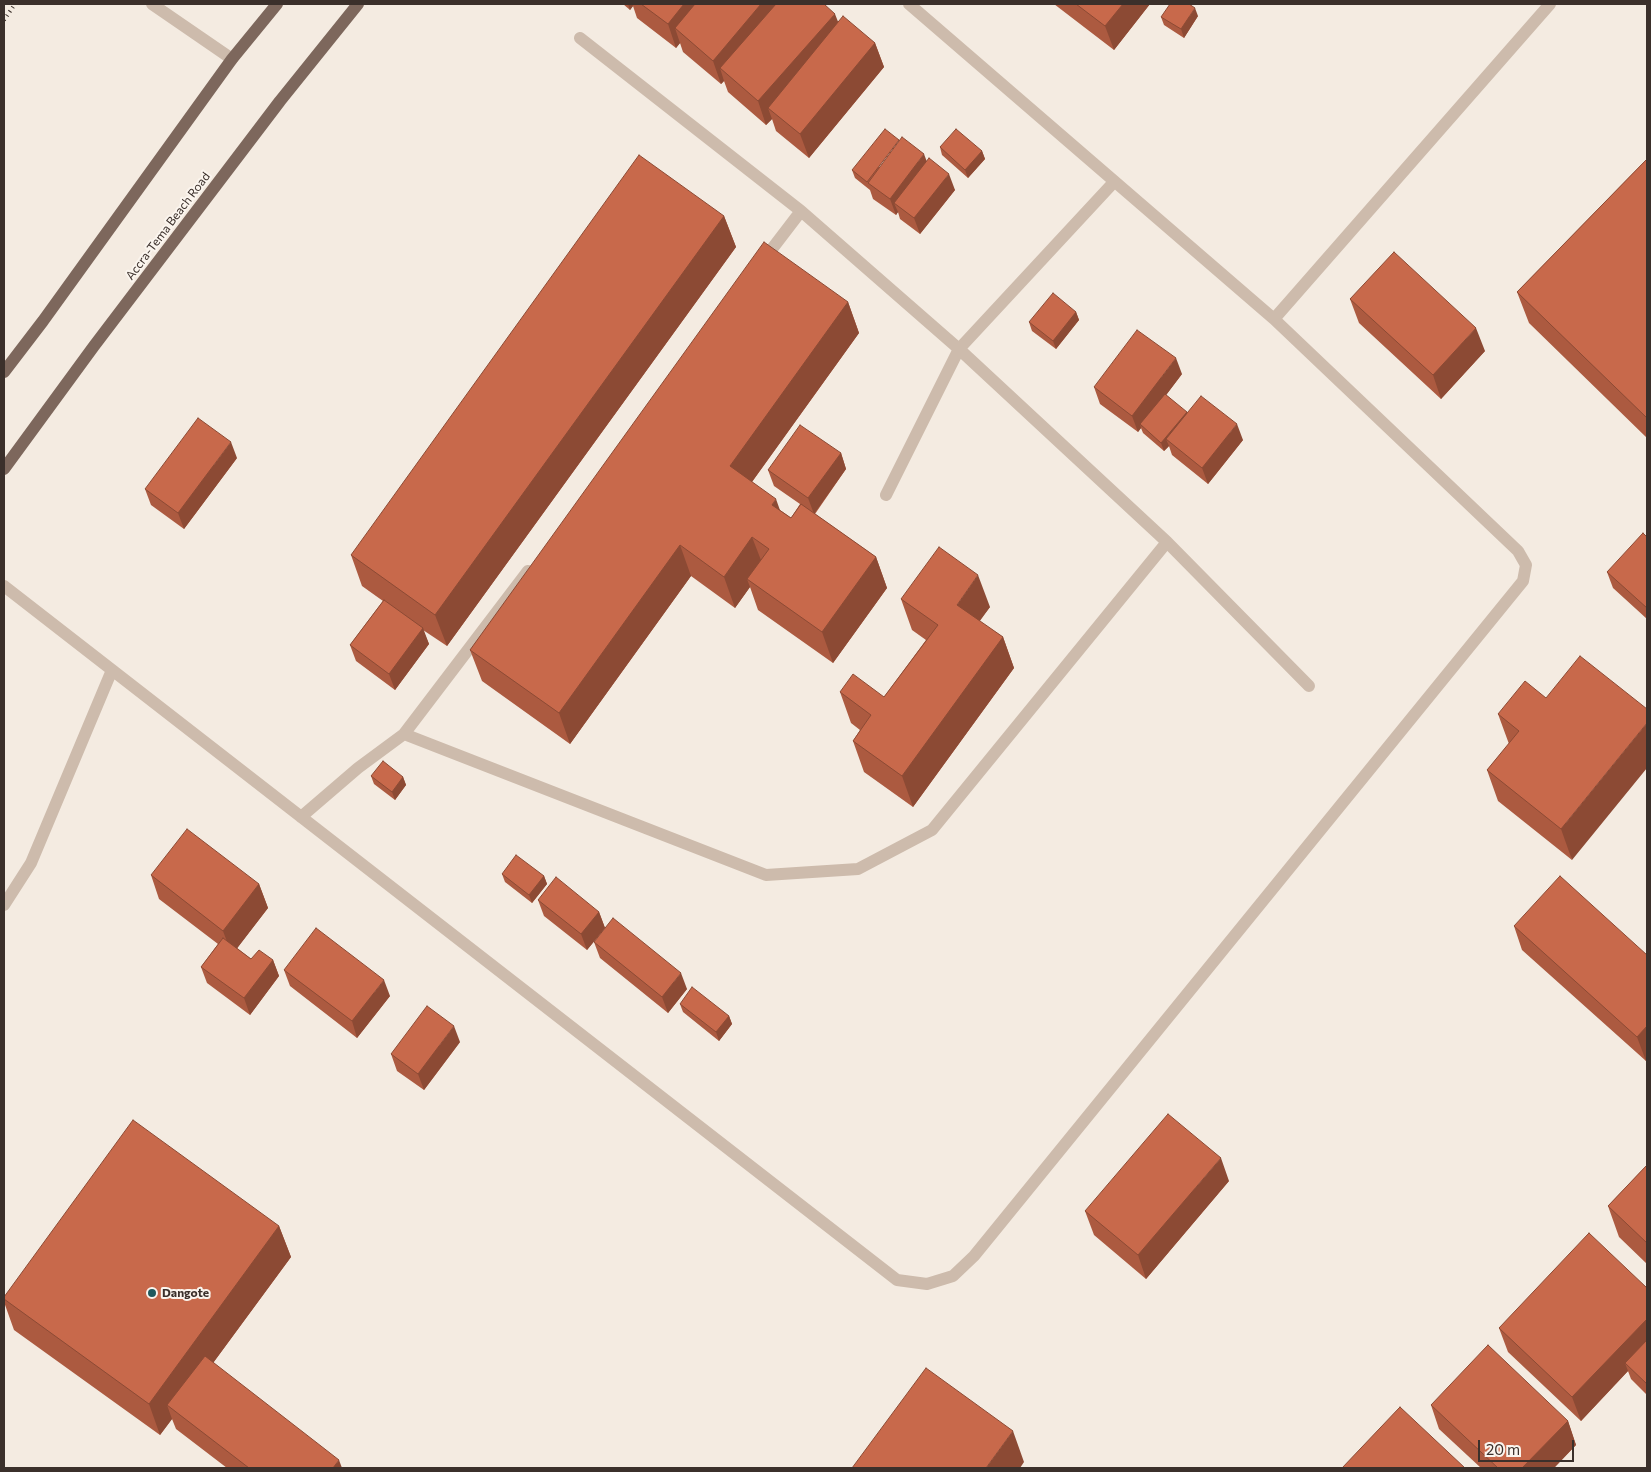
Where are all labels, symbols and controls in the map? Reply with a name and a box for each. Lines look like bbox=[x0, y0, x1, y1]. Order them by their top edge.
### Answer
street label: Accra-Tema Beach Road bbox=[123, 169, 213, 283]
place label: Dangote bbox=[162, 1286, 209, 1300]
marker: Dangote bbox=[146, 1287, 158, 1299]
scale bar bbox=[1481, 1430, 1577, 1462]
text: 20 m bbox=[1486, 1440, 1520, 1458]

